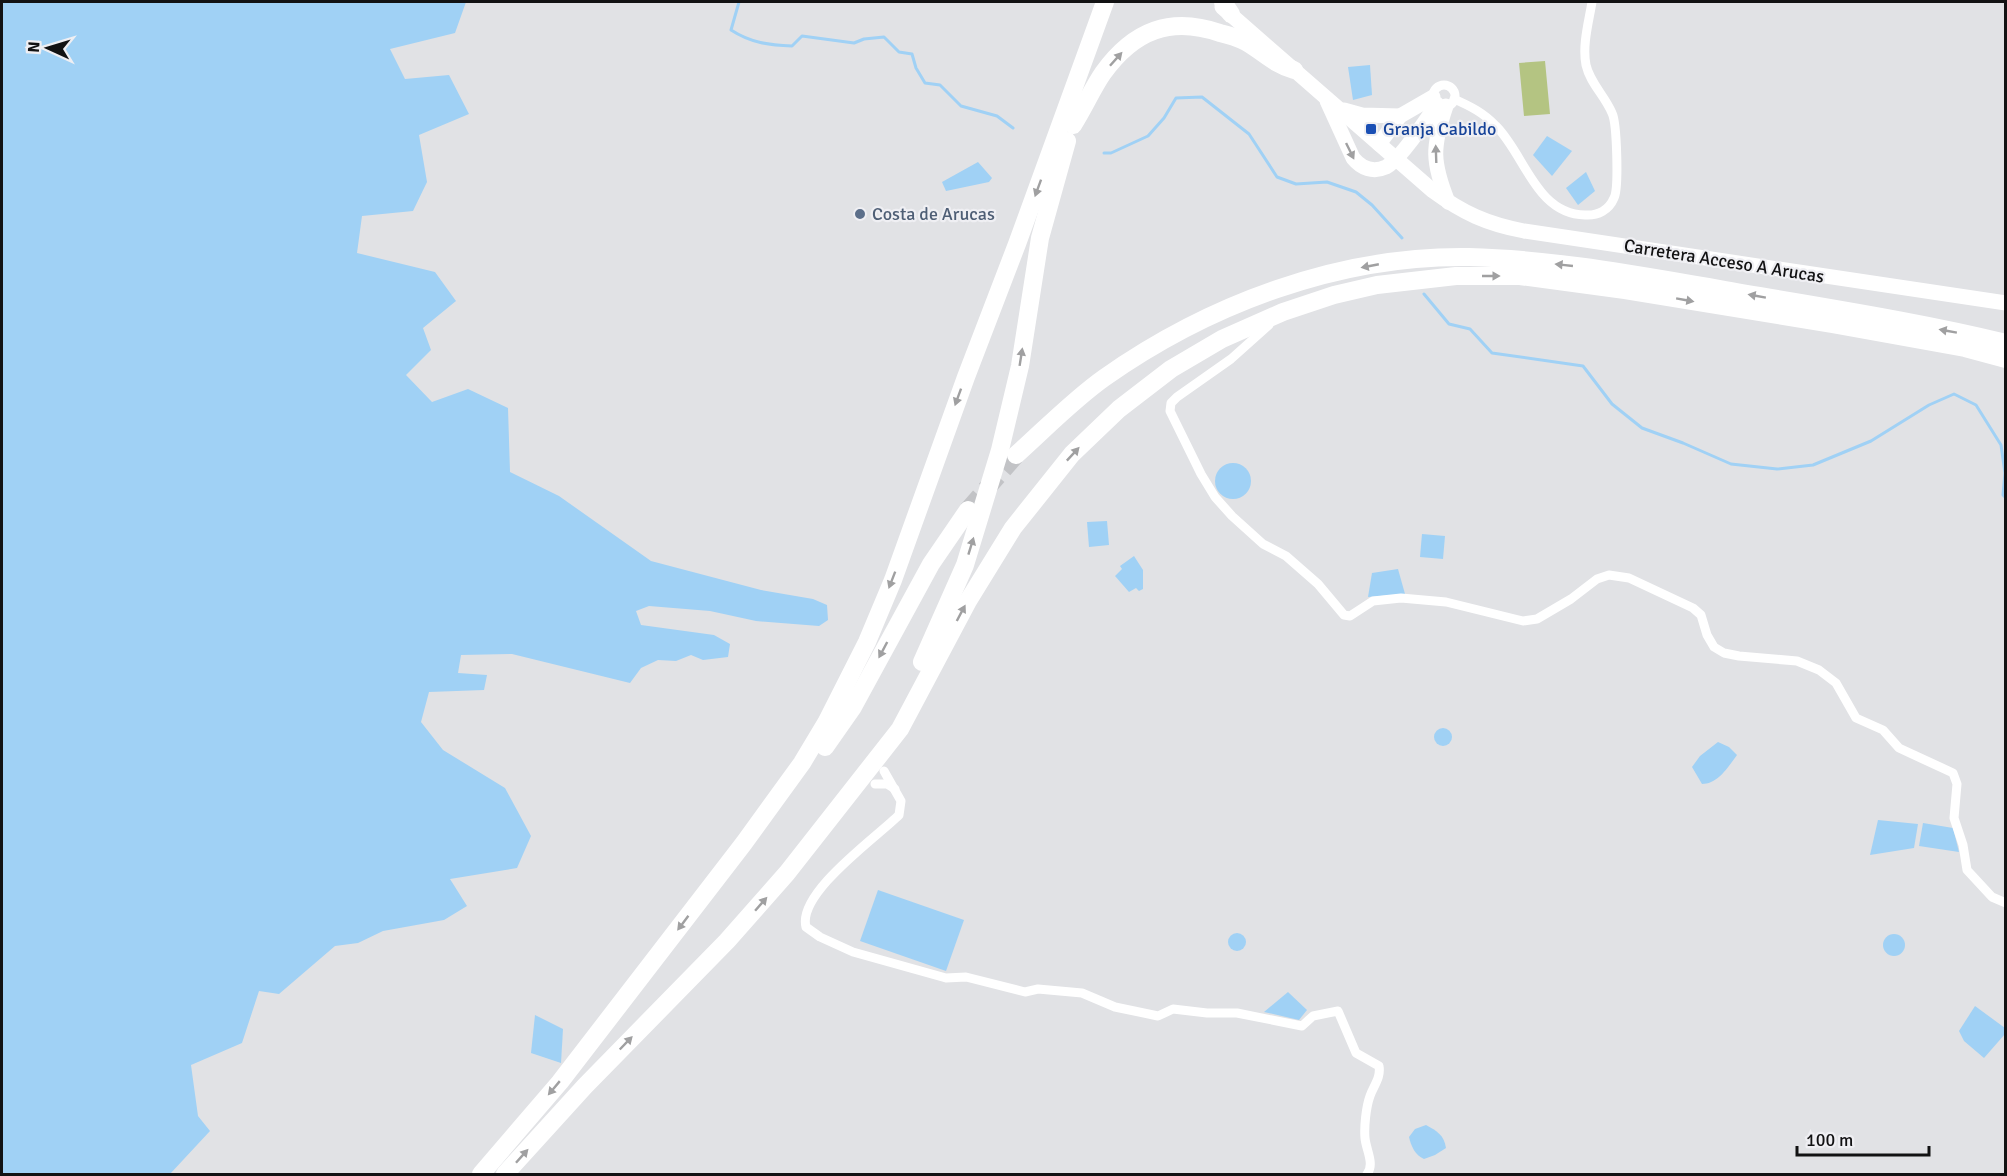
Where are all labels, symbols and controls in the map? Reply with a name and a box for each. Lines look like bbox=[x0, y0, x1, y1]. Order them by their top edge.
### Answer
north arrow bbox=[18, 18, 78, 78]
text: N bbox=[24, 41, 44, 53]
one-way arrow bbox=[1109, 51, 1123, 66]
place label: Granja Cabildo bbox=[1383, 118, 1496, 140]
marker: Granja Cabildo bbox=[1364, 122, 1378, 136]
one-way arrow bbox=[1344, 142, 1354, 160]
one-way arrow bbox=[1431, 145, 1440, 164]
one-way arrow bbox=[1032, 179, 1042, 197]
place label: Costa de Arucas bbox=[872, 203, 995, 225]
marker: Costa de Arucas bbox=[853, 207, 867, 221]
street label: Carretera Acceso A Arucas bbox=[1622, 234, 1826, 288]
one-way arrow bbox=[1555, 260, 1574, 270]
one-way arrow bbox=[1360, 262, 1379, 271]
one-way arrow bbox=[1482, 271, 1501, 281]
one-way arrow bbox=[1747, 291, 1766, 300]
one-way arrow bbox=[1675, 295, 1694, 304]
one-way arrow bbox=[1939, 326, 1958, 335]
one-way arrow bbox=[1017, 348, 1026, 367]
one-way arrow bbox=[953, 388, 963, 406]
one-way arrow bbox=[1066, 446, 1080, 461]
one-way arrow bbox=[967, 537, 976, 555]
one-way arrow bbox=[887, 571, 897, 589]
one-way arrow bbox=[957, 604, 966, 621]
one-way arrow bbox=[878, 642, 888, 659]
one-way arrow bbox=[755, 896, 768, 912]
one-way arrow bbox=[677, 914, 689, 930]
one-way arrow bbox=[618, 1037, 632, 1051]
one-way arrow bbox=[549, 1081, 561, 1096]
scale bar bbox=[1797, 1119, 1929, 1157]
text: 100 m bbox=[1806, 1129, 1853, 1151]
one-way arrow bbox=[515, 1149, 528, 1164]

